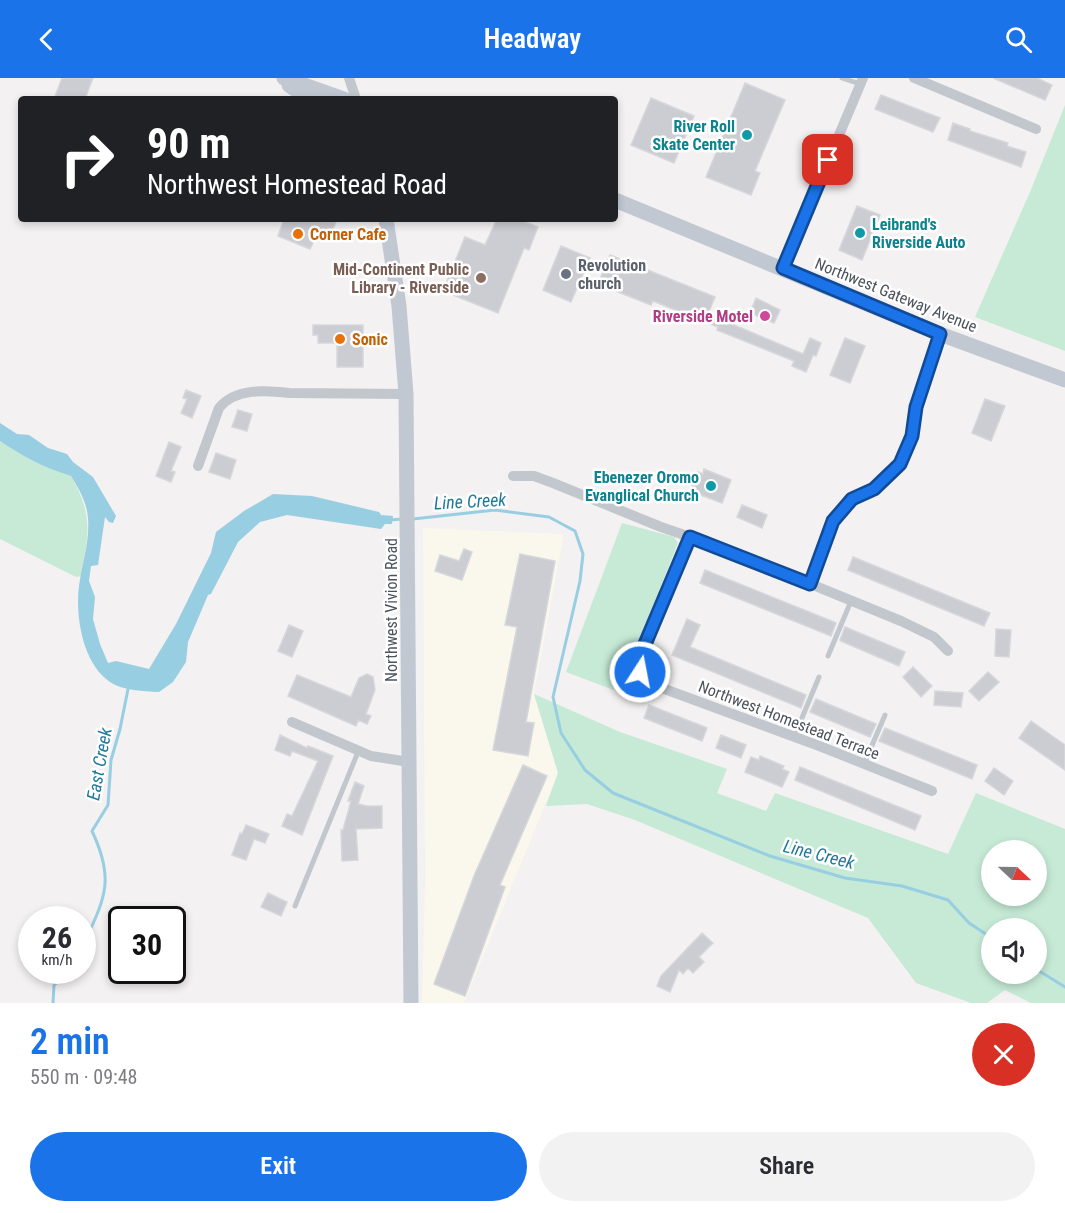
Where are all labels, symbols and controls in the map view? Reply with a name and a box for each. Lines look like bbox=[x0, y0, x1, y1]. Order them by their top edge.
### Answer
icon: back bbox=[30, 23, 63, 56]
text: Headway bbox=[484, 23, 581, 55]
icon: search bbox=[1002, 23, 1035, 56]
place label: River Roll Skate Center bbox=[652, 117, 735, 154]
text: 90 m bbox=[147, 119, 230, 168]
icon: right bbox=[48, 120, 126, 198]
marker: River Roll Skate Center bbox=[740, 128, 754, 142]
pin bbox=[802, 134, 853, 185]
icon: arrive bbox=[811, 143, 844, 176]
text: Northwest Homestead Road bbox=[147, 169, 447, 201]
place label: Leibrand's Riverside Auto bbox=[872, 215, 965, 252]
place label: Corner Cafe bbox=[310, 225, 387, 244]
marker: Leibrand's Riverside Auto bbox=[853, 226, 867, 240]
marker: Corner Cafe bbox=[291, 227, 305, 241]
street label: Northwest Gateway Avenue bbox=[812, 254, 980, 336]
place label: Revolution church bbox=[578, 256, 646, 293]
place label: Mid-Continent Public Library - Riverside bbox=[333, 260, 469, 297]
marker: Revolution church bbox=[559, 267, 573, 281]
marker: Mid-Continent Public Library - Riverside bbox=[474, 271, 488, 285]
place label: Riverside Motel bbox=[653, 307, 753, 326]
marker: Riverside Motel bbox=[758, 309, 772, 323]
place label: Sonic bbox=[352, 330, 388, 349]
marker: Sonic bbox=[333, 332, 347, 346]
place label: Ebenezer Oromo Evanglical Church bbox=[585, 468, 699, 505]
marker: Ebenezer Oromo Evanglical Church bbox=[704, 479, 718, 493]
water label: Line Creek bbox=[433, 489, 508, 513]
street label: Northwest Vivion Road bbox=[382, 538, 401, 682]
position arrow bbox=[608, 640, 672, 704]
street label: Northwest Homestead Terrace bbox=[696, 677, 882, 763]
water label: East Creek bbox=[82, 725, 116, 802]
water label: Line Creek bbox=[781, 835, 858, 873]
north arrow bbox=[981, 840, 1047, 906]
map controls bbox=[981, 840, 1047, 984]
speed limit sign: 30 bbox=[108, 906, 186, 984]
button: sound bbox=[981, 918, 1047, 984]
text: 26 bbox=[42, 920, 72, 955]
text: km/h bbox=[42, 951, 72, 969]
text: 2 min bbox=[30, 1021, 110, 1063]
button: close bbox=[972, 1023, 1035, 1086]
text: 550 m · 09:48 bbox=[30, 1065, 137, 1089]
button: Exit bbox=[30, 1132, 527, 1201]
button: Share bbox=[539, 1132, 1035, 1201]

